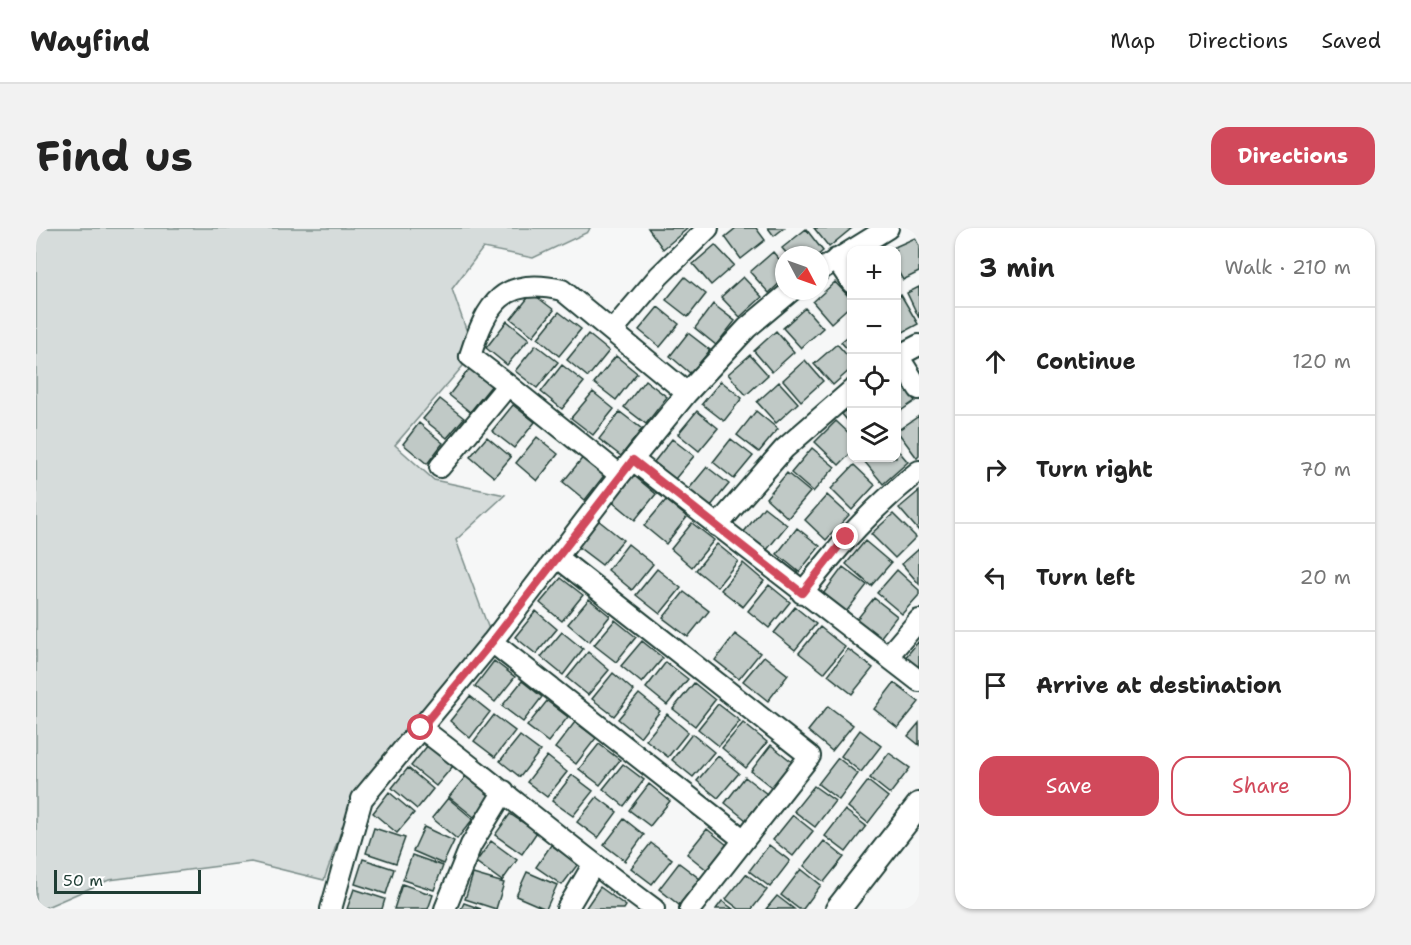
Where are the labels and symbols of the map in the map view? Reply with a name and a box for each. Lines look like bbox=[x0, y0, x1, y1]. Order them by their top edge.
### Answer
north arrow bbox=[775, 246, 829, 300]
route end bbox=[832, 523, 858, 549]
route start bbox=[407, 714, 433, 740]
scale bar bbox=[54, 867, 201, 894]

